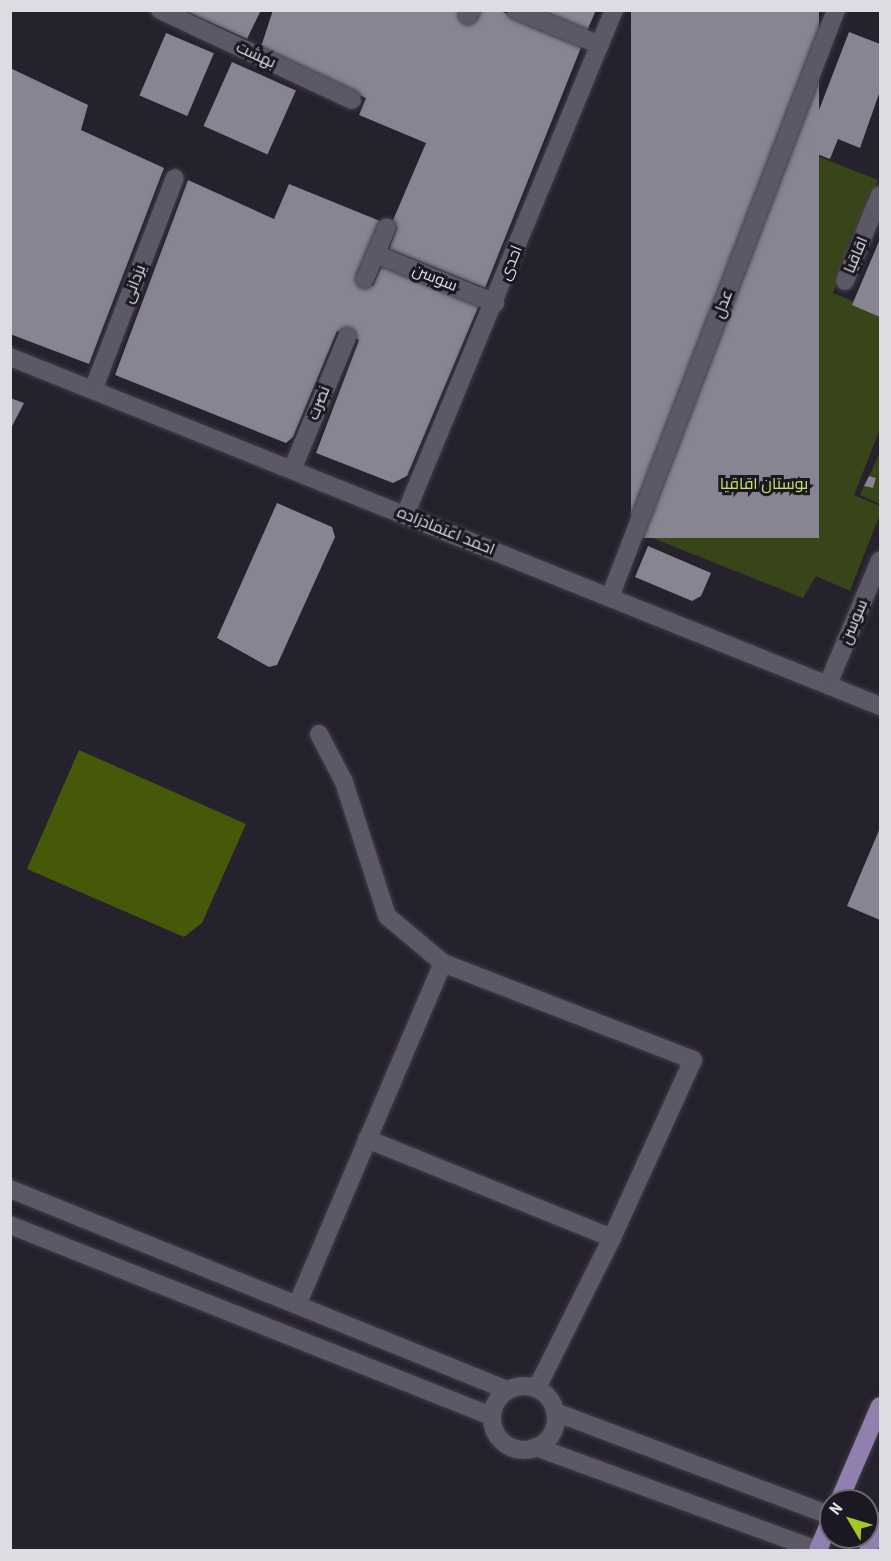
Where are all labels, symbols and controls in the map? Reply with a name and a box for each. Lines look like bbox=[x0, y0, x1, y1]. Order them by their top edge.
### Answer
street label: بهشت bbox=[233, 37, 279, 73]
street label: اقاقیا bbox=[840, 234, 872, 276]
street label: احدی bbox=[495, 243, 527, 283]
street label: سوسن bbox=[410, 260, 460, 296]
street label: یزدانی bbox=[118, 262, 150, 306]
street label: عدل bbox=[709, 287, 737, 321]
street label: نصرت bbox=[304, 383, 334, 423]
park label: بوستان اقاقیا bbox=[720, 474, 808, 494]
street label: احمد اعتمادزاده bbox=[394, 503, 498, 559]
street label: سوسن bbox=[836, 597, 872, 647]
north arrow bbox=[819, 1489, 879, 1549]
text: N bbox=[825, 1499, 846, 1519]

